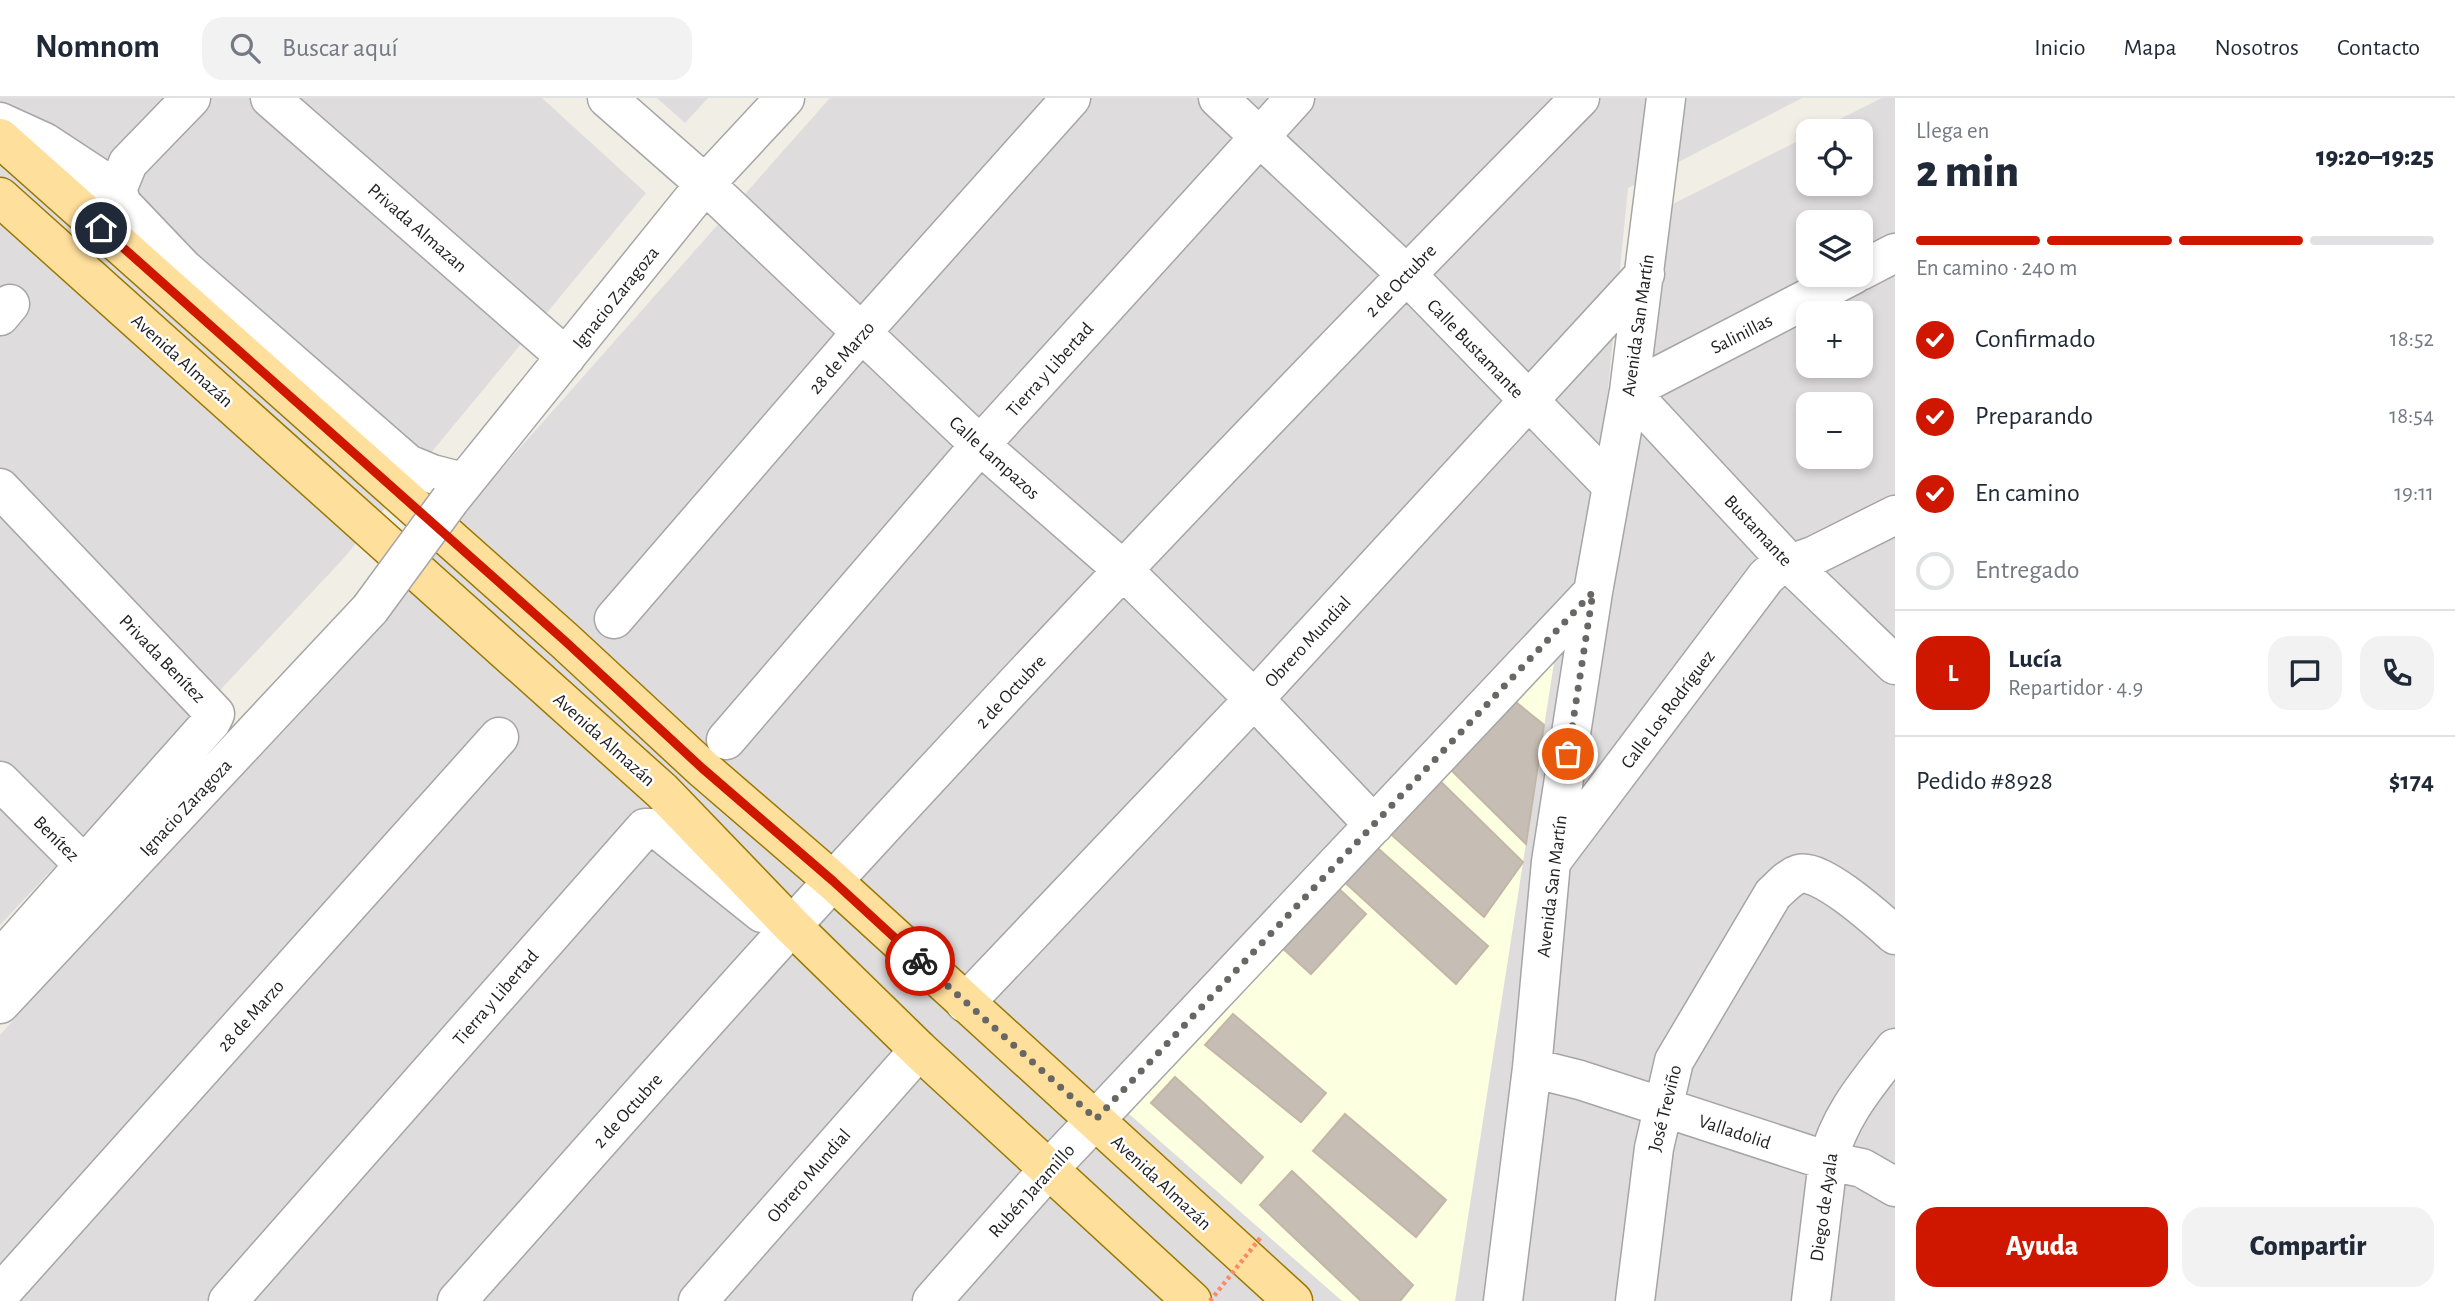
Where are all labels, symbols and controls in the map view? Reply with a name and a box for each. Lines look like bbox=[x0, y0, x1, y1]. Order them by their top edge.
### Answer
search box bbox=[202, 17, 692, 80]
icon: search bbox=[226, 29, 264, 67]
text: Nomnom bbox=[35, 31, 160, 64]
text: Buscar aquí bbox=[282, 35, 398, 61]
text: Inicio bbox=[2034, 36, 2085, 60]
text: Mapa bbox=[2123, 36, 2177, 60]
text: Nosotros bbox=[2215, 36, 2299, 60]
text: Contacto bbox=[2337, 36, 2420, 60]
map controls bbox=[1796, 119, 1873, 469]
button: locate bbox=[1796, 119, 1873, 196]
text: Llega en bbox=[1916, 120, 1989, 143]
text: 19:20–19:25 bbox=[2316, 144, 2434, 170]
text: 2 min bbox=[1916, 149, 2019, 195]
street label: Privada Almazan bbox=[364, 180, 470, 276]
pin bbox=[71, 198, 131, 258]
icon: home bbox=[82, 209, 120, 247]
button: layers bbox=[1796, 210, 1873, 287]
street label: 2 de Octubre bbox=[1362, 241, 1440, 321]
street label: Ignacio Zaragoza bbox=[569, 243, 663, 353]
street label: Avenida San Martín bbox=[1619, 253, 1658, 398]
text: En camino · 240 m bbox=[1916, 257, 2077, 280]
street label: Calle Bustamante bbox=[1423, 296, 1527, 402]
button: + bbox=[1796, 301, 1873, 378]
street label: Avenida Almazán bbox=[128, 311, 236, 411]
street label: Salinillas bbox=[1708, 311, 1776, 358]
street label: 28 de Marzo bbox=[806, 318, 878, 398]
street label: Tierra y Libertad bbox=[1003, 319, 1097, 421]
icon: check bbox=[1916, 321, 1954, 359]
text: Confirmado bbox=[1975, 326, 2096, 352]
text: 18:52 bbox=[2390, 328, 2434, 351]
button: − bbox=[1796, 392, 1873, 469]
icon: check bbox=[1916, 398, 1954, 436]
text: Preparando bbox=[1975, 403, 2093, 429]
text: 18:54 bbox=[2389, 405, 2434, 428]
street label: Calle Lampazos bbox=[945, 413, 1043, 503]
icon: check bbox=[1916, 475, 1954, 513]
text: En camino bbox=[1975, 480, 2080, 506]
text: 19:11 bbox=[2394, 482, 2434, 505]
street label: Bustamante bbox=[1720, 492, 1795, 570]
text: Entregado bbox=[1975, 557, 2080, 583]
street label: Obrero Mundial bbox=[1261, 593, 1355, 691]
street label: Privada Benítez bbox=[115, 611, 209, 707]
button: chat bbox=[2268, 636, 2342, 710]
button: phone bbox=[2360, 636, 2434, 710]
text: Lucía bbox=[2008, 646, 2062, 672]
street label: Calle Los Rodríguez bbox=[1618, 647, 1719, 772]
street label: 2 de Octubre bbox=[972, 651, 1050, 733]
text: L bbox=[1947, 660, 1959, 686]
text: Repartidor · 4.9 bbox=[2008, 677, 2143, 700]
street label: Avenida Almazán bbox=[550, 690, 658, 790]
pin bbox=[1538, 724, 1598, 784]
icon: bag bbox=[1549, 735, 1587, 773]
street label: Ignacio Zaragoza bbox=[136, 756, 236, 860]
text: Pedido #8928 bbox=[1916, 768, 2053, 794]
text: $174 bbox=[2389, 768, 2434, 794]
street label: Benítez bbox=[30, 813, 82, 866]
street label: Avenida San Martín bbox=[1534, 814, 1571, 959]
courier bbox=[885, 926, 955, 996]
icon: bike bbox=[901, 942, 939, 980]
street label: Tierra y Libertad bbox=[450, 946, 543, 1049]
street label: 28 de Marzo bbox=[214, 977, 288, 1055]
street label: José Treviño bbox=[1646, 1063, 1685, 1154]
street label: 2 de Octubre bbox=[590, 1070, 666, 1152]
street label: Valladolid bbox=[1696, 1112, 1773, 1153]
street label: Obrero Mundial bbox=[764, 1126, 855, 1226]
street label: Avenida Almazán bbox=[1107, 1132, 1215, 1234]
street label: Rubén Jaramillo bbox=[985, 1141, 1079, 1241]
street label: Diego de Ayala bbox=[1807, 1151, 1842, 1263]
button: Ayuda bbox=[1916, 1207, 2168, 1287]
button: Compartir bbox=[2182, 1207, 2434, 1287]

